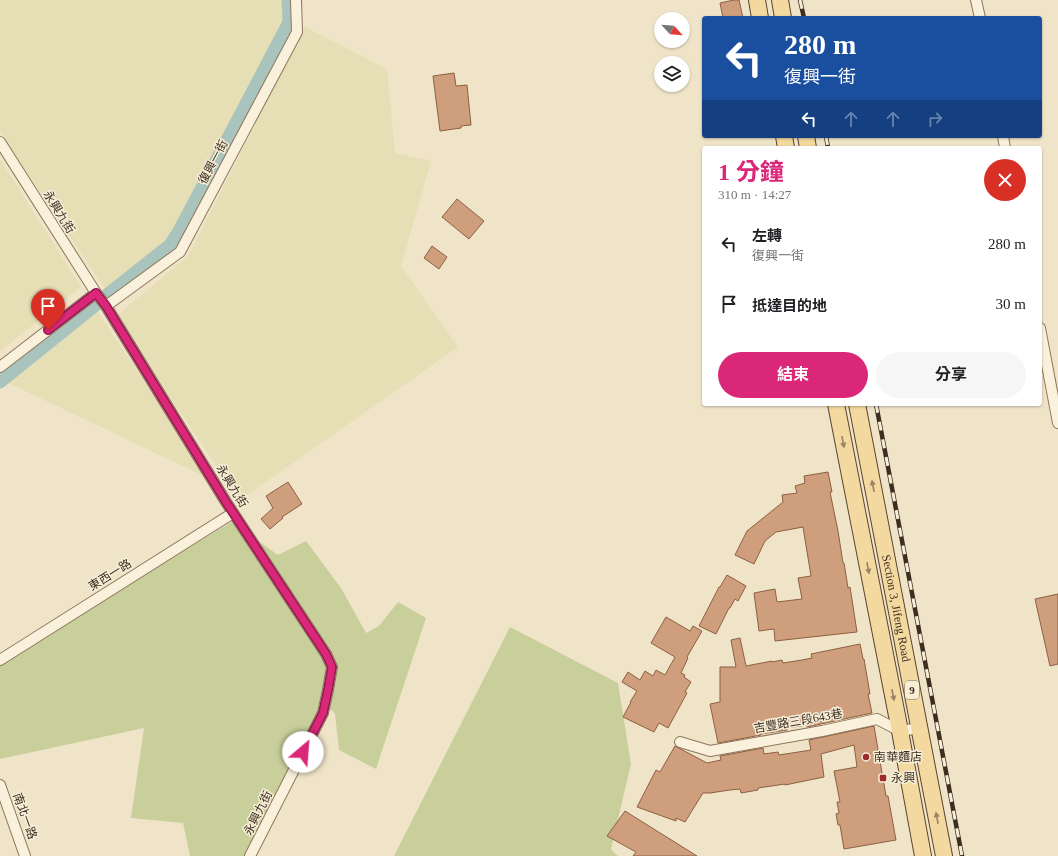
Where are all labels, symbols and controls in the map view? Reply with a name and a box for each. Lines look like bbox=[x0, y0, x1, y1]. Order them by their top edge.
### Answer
north arrow bbox=[654, 12, 690, 48]
map controls bbox=[654, 12, 690, 92]
text: 280 m bbox=[784, 29, 856, 60]
icon: left bbox=[718, 32, 770, 84]
button: layers bbox=[654, 56, 690, 92]
text: 復興一街 bbox=[784, 67, 856, 87]
icon: left bbox=[798, 108, 820, 130]
icon: ahead bbox=[840, 108, 862, 130]
icon: ahead bbox=[882, 108, 904, 130]
icon: right bbox=[924, 108, 946, 130]
street label: 復興一街 bbox=[196, 138, 230, 186]
text: 1 分鐘 bbox=[718, 159, 784, 185]
button: close bbox=[984, 159, 1026, 201]
text: 310 m · 14:27 bbox=[718, 187, 791, 202]
street label: 永興九街 bbox=[40, 188, 78, 236]
text: 左轉 bbox=[752, 228, 782, 244]
icon: left bbox=[718, 233, 740, 255]
text: 280 m bbox=[988, 236, 1026, 252]
text: 復興一街 bbox=[752, 248, 804, 263]
pin bbox=[31, 289, 65, 330]
icon: arrive bbox=[718, 293, 740, 315]
icon: arrive bbox=[37, 295, 59, 317]
text: 30 m bbox=[996, 296, 1026, 312]
text: 抵達目的地 bbox=[752, 298, 827, 314]
button: 結束 bbox=[718, 352, 868, 398]
button: 分享 bbox=[876, 352, 1026, 398]
one-way arrow bbox=[841, 436, 847, 448]
street label: 永興九街 bbox=[213, 462, 251, 510]
one-way arrow bbox=[870, 480, 876, 492]
street label: Section 3, Jifeng Road bbox=[879, 554, 913, 663]
street label: 東西一路 bbox=[86, 556, 134, 594]
one-way arrow bbox=[865, 561, 871, 574]
road number: 9 bbox=[905, 681, 919, 699]
one-way arrow bbox=[890, 689, 896, 701]
street label: 吉豐路三段643巷 bbox=[752, 706, 844, 736]
position arrow bbox=[282, 731, 324, 773]
place label: 南華麵店 bbox=[874, 750, 922, 764]
marker: 南華麵店 bbox=[861, 752, 871, 762]
place label: 永興 bbox=[891, 771, 915, 785]
marker: 永興 bbox=[878, 773, 888, 783]
street label: 永興九街 bbox=[241, 788, 275, 838]
street label: 南北一路 bbox=[10, 791, 40, 841]
one-way arrow bbox=[934, 812, 940, 824]

